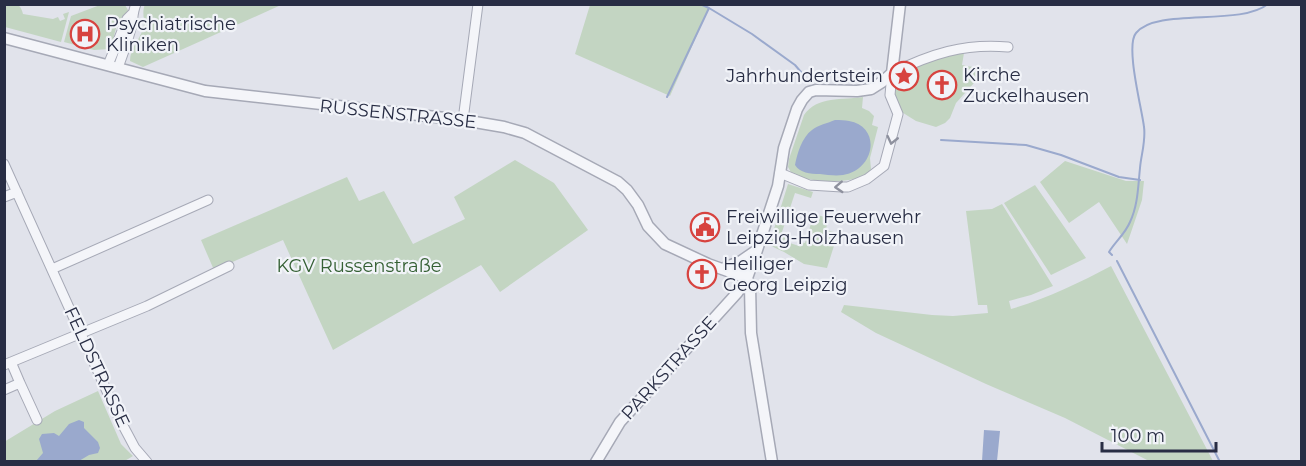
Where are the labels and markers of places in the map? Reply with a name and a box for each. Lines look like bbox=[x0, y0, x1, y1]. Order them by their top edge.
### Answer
place label: Psychiatrische Kliniken bbox=[106, 13, 236, 56]
hospital icon: Psychiatrische Kliniken bbox=[69, 18, 101, 50]
place icon: Jahrhundertstein bbox=[888, 60, 920, 92]
place label: Kirche Zuckelhausen bbox=[963, 64, 1089, 107]
place label: Jahrhundertstein bbox=[725, 65, 883, 87]
church icon: Kirche Zuckelhausen bbox=[926, 69, 958, 101]
place label: Freiwillige Feuerwehr Leipzig-Holzhausen bbox=[726, 206, 921, 249]
public building icon: Freiwillige Feuerwehr Leipzig-Holzhausen bbox=[689, 211, 721, 243]
place label: Heiliger Georg Leipzig bbox=[723, 253, 848, 296]
church icon: Heiliger Georg Leipzig bbox=[686, 258, 718, 290]

